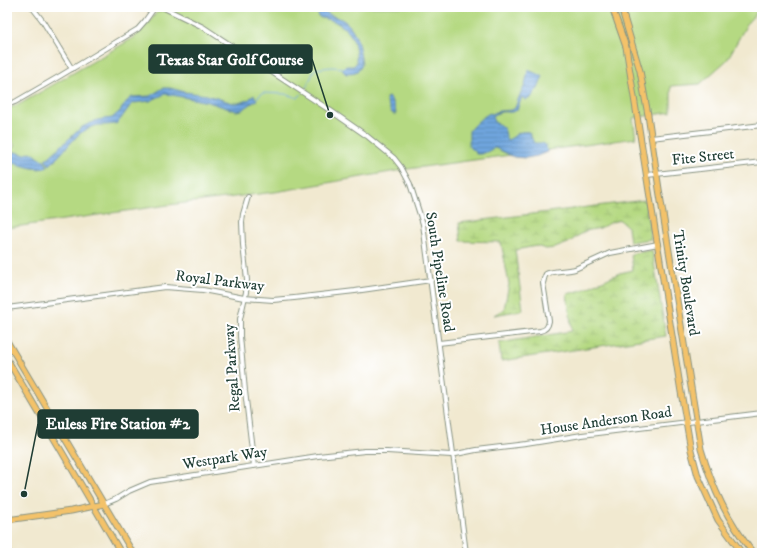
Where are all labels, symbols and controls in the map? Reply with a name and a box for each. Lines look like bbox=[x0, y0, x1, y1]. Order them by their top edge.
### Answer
callout: Texas Star Golf Course bbox=[149, 45, 312, 73]
text: Texas Star Golf Course bbox=[156, 50, 304, 70]
street label: Fite Street bbox=[671, 144, 735, 170]
street label: South Pipeline Road bbox=[421, 211, 459, 334]
street label: Trinity Boulevard bbox=[668, 229, 704, 338]
street label: Royal Parkway bbox=[174, 266, 266, 296]
street label: Regal Parkway bbox=[219, 322, 245, 413]
street label: House Anderson Road bbox=[539, 402, 673, 440]
callout: Euless Fire Station #2 bbox=[38, 410, 198, 438]
text: Euless Fire Station #2 bbox=[46, 414, 191, 434]
street label: Westpark Way bbox=[180, 442, 270, 474]

